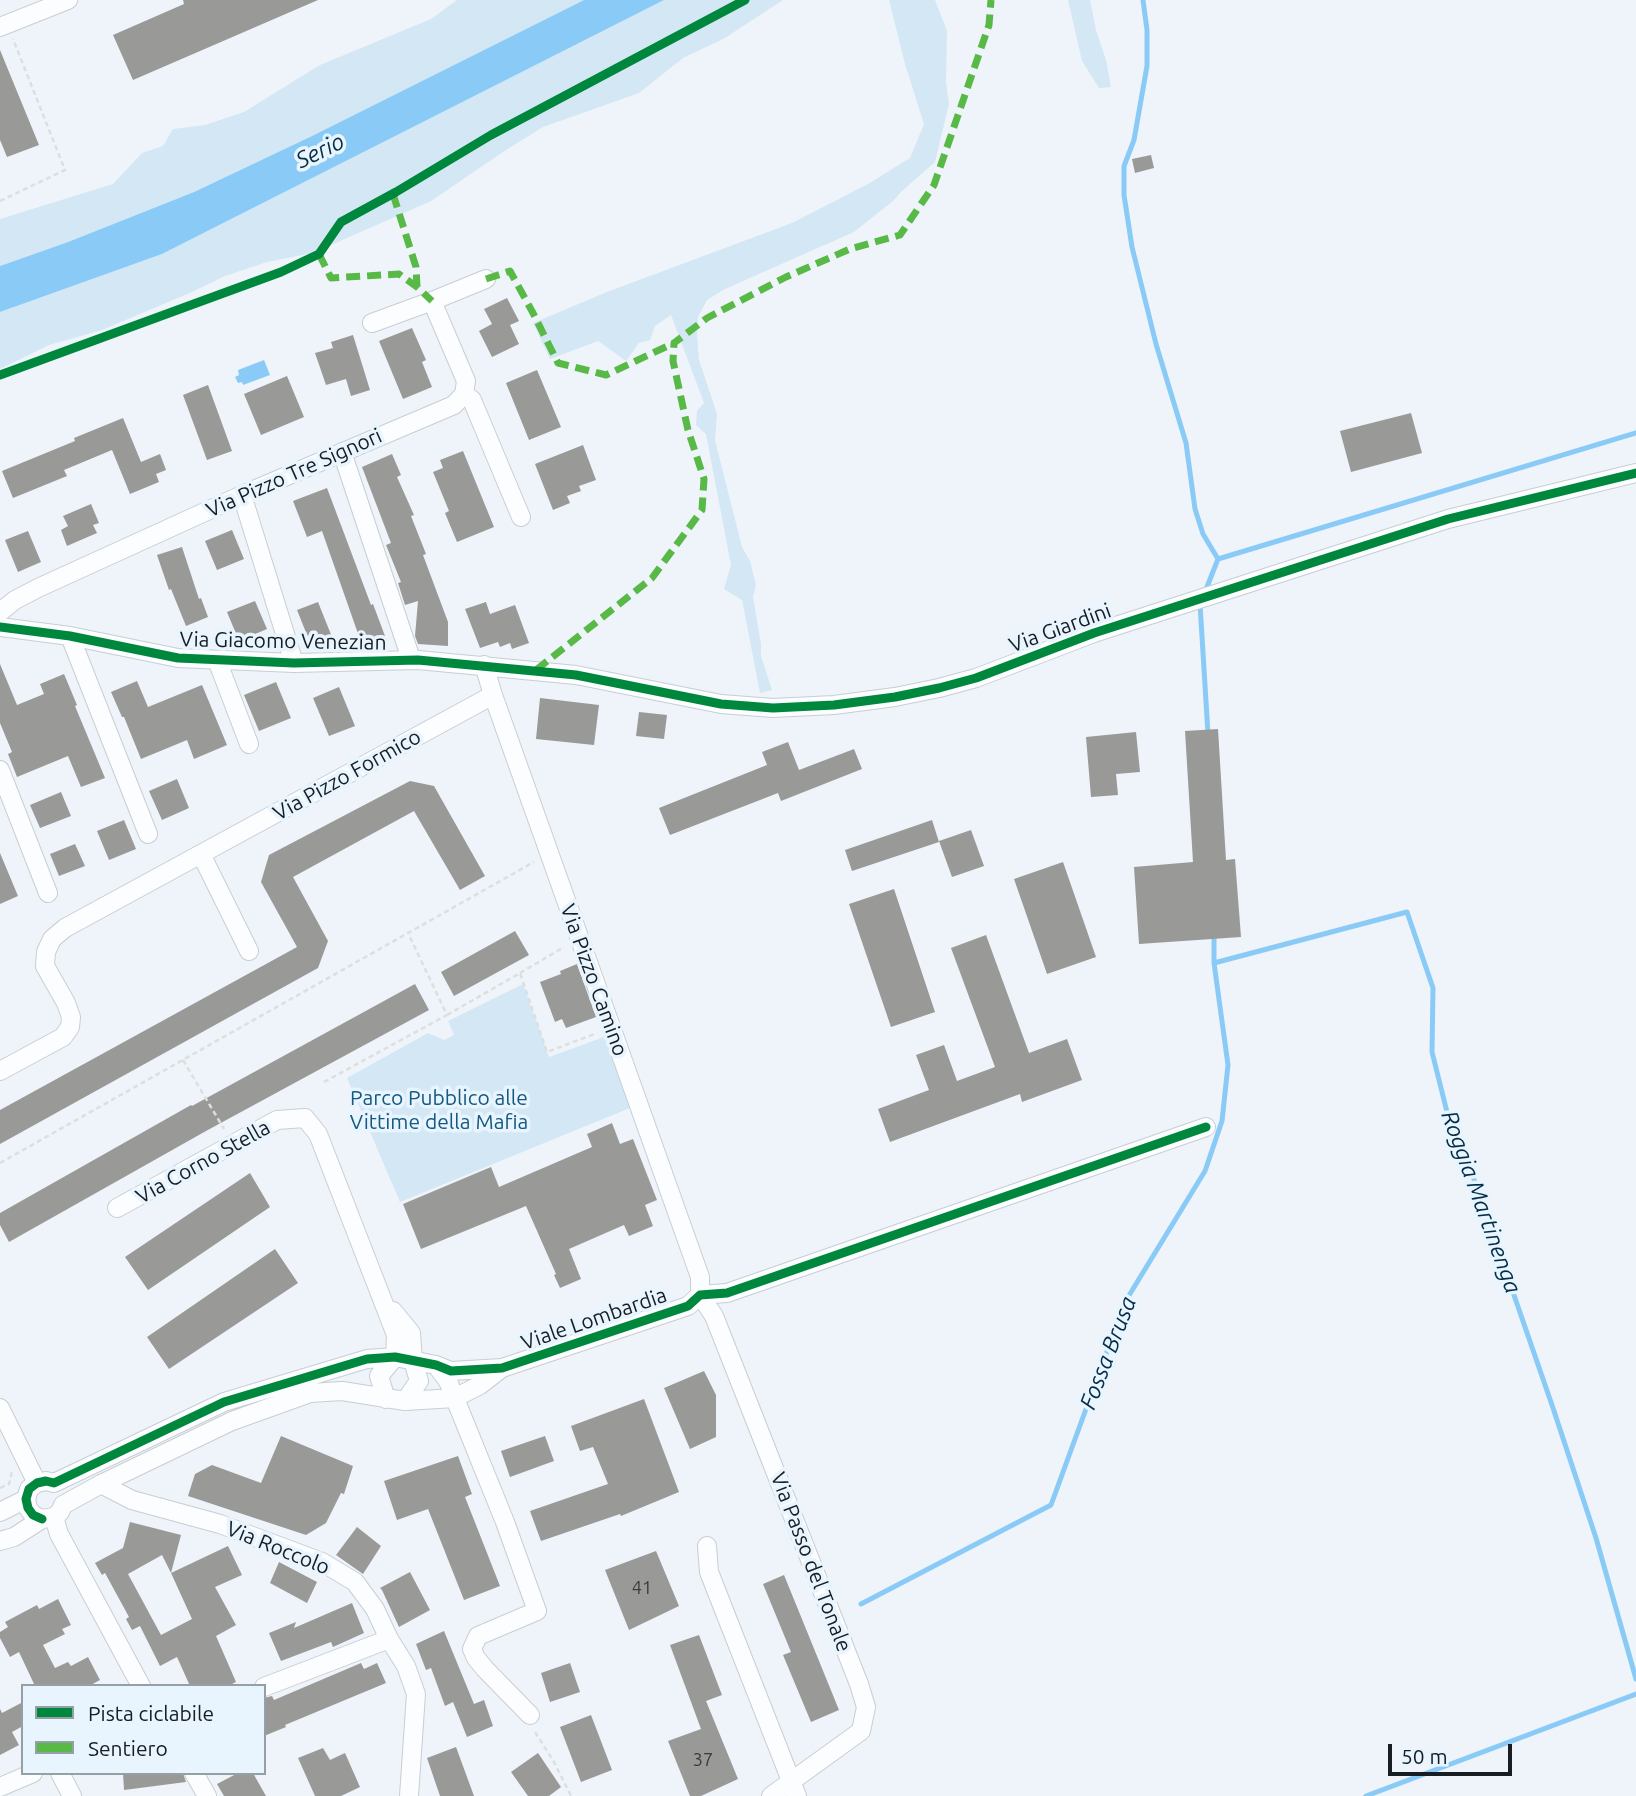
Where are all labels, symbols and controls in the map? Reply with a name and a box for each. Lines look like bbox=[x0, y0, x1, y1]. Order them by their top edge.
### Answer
water label: Serio bbox=[291, 128, 349, 174]
street label: Via Pizzo Tre Signori bbox=[202, 423, 386, 523]
street label: Via Giardini bbox=[1005, 598, 1115, 658]
street label: Via Giacomo Venezian bbox=[179, 627, 387, 655]
street label: Via Pizzo Formico bbox=[269, 724, 425, 826]
street label: Via Pizzo Camino bbox=[555, 901, 633, 1059]
park label: Parco Pubblico alle Vittime della Mafia bbox=[350, 1085, 528, 1135]
water label: Roggia Martinenga bbox=[1435, 1107, 1527, 1297]
street label: Via Corno Stella bbox=[131, 1115, 275, 1209]
street label: Viale Lombardia bbox=[518, 1282, 670, 1356]
water label: Fossa Brusa bbox=[1074, 1293, 1142, 1413]
street label: Via Passo del Tonale bbox=[765, 1469, 857, 1655]
street label: Via Roccolo bbox=[223, 1516, 333, 1580]
house number: 41 bbox=[632, 1577, 652, 1599]
legend bbox=[21, 1684, 266, 1775]
text: Pista ciclabile bbox=[88, 1701, 214, 1725]
scale bar bbox=[1391, 1730, 1515, 1774]
text: Sentiero bbox=[88, 1736, 168, 1760]
text: 50 m bbox=[1401, 1744, 1448, 1768]
house number: 37 bbox=[693, 1749, 713, 1771]

